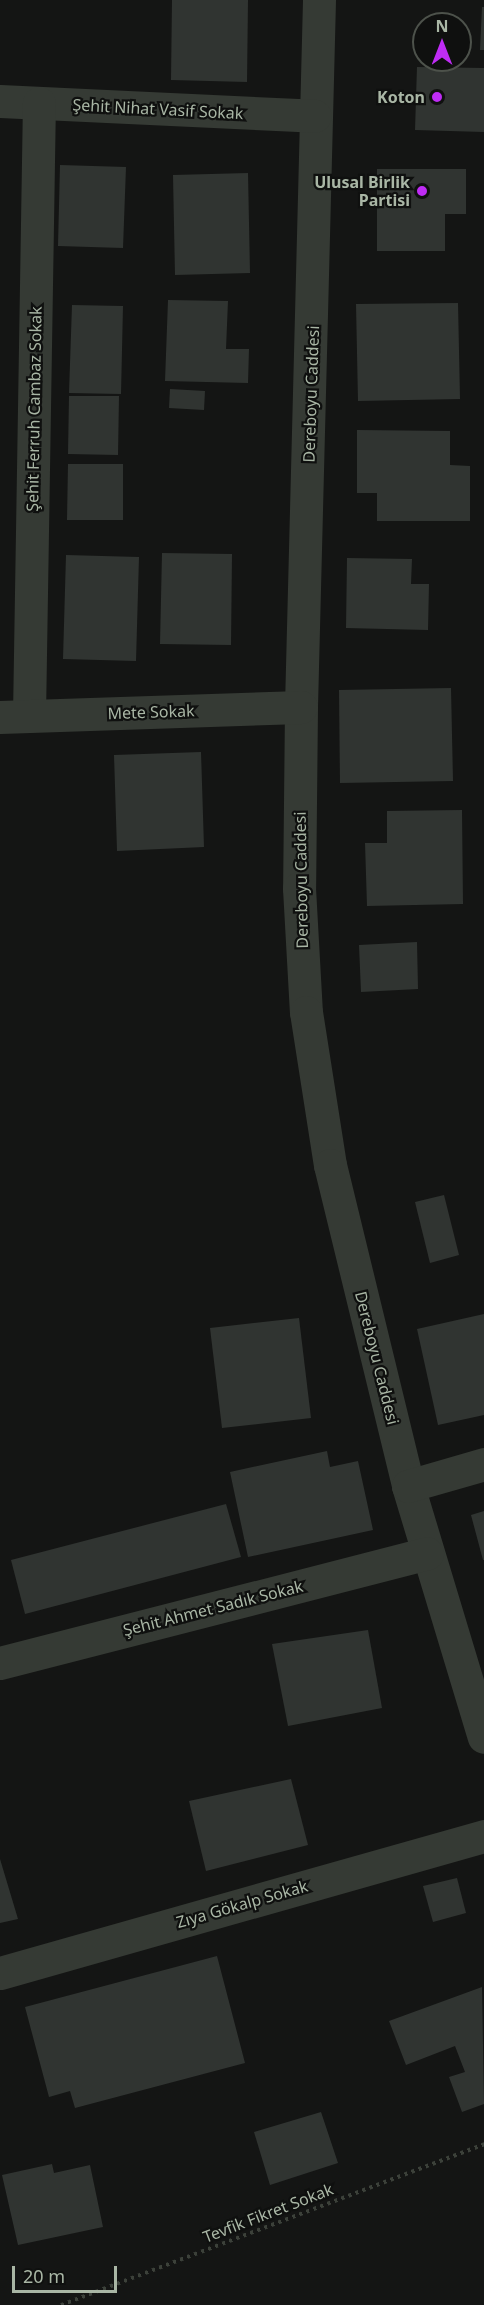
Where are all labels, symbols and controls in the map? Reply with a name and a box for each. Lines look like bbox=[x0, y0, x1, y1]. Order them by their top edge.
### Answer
north arrow bbox=[412, 12, 472, 72]
text: N bbox=[435, 15, 449, 37]
place label: Koton bbox=[377, 87, 425, 107]
marker: Koton bbox=[430, 90, 444, 104]
street label: Şehit Nihat Vasif Sokak bbox=[72, 95, 244, 123]
place label: Ulusal Birlik Partisi bbox=[314, 172, 410, 210]
marker: Ulusal Birlik Partisi bbox=[415, 184, 429, 198]
street label: Şehit Ferruh Cambaz Sokak bbox=[23, 306, 45, 512]
street label: Dereboyu Caddesi bbox=[299, 325, 323, 463]
street label: Mete Sokak bbox=[107, 701, 195, 723]
street label: Dereboyu Caddesi bbox=[290, 811, 312, 949]
street label: Dereboyu Caddesi bbox=[351, 1289, 403, 1427]
street label: Şehit Ahmet Sadık Sokak bbox=[121, 1576, 305, 1640]
street label: Zıya Gökalp Sokak bbox=[174, 1876, 310, 1932]
street label: Tevfik Fikret Sokak bbox=[200, 2179, 336, 2247]
scale bar bbox=[15, 2254, 120, 2292]
text: 20 m bbox=[23, 2264, 65, 2288]

